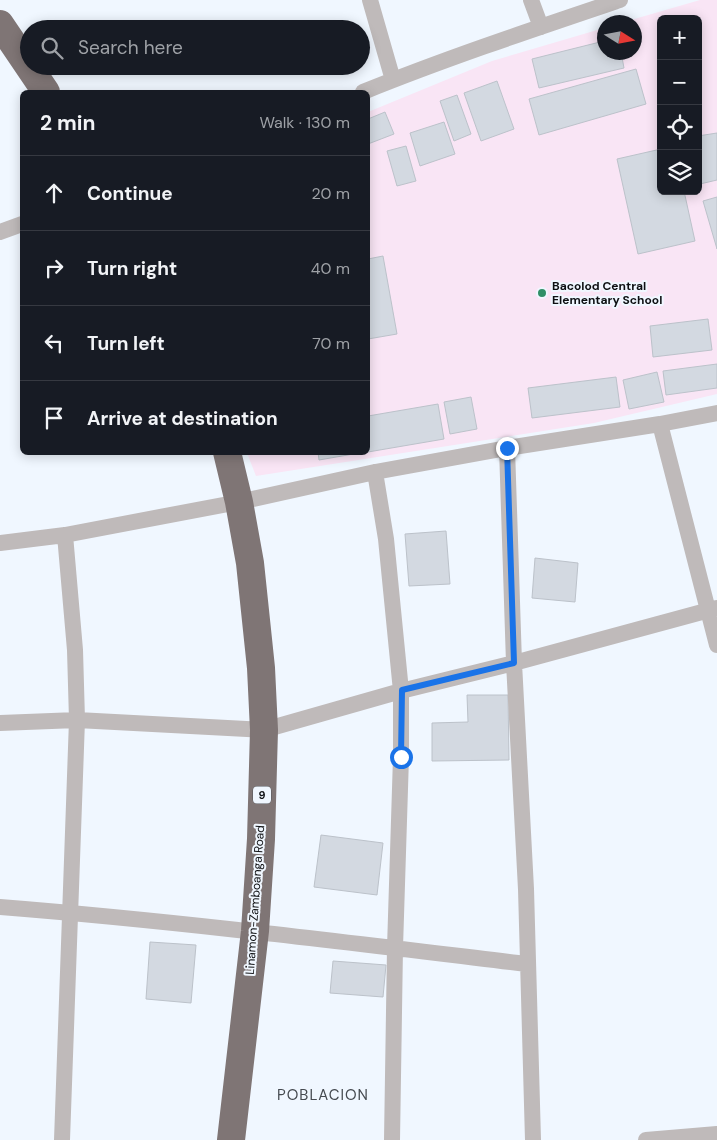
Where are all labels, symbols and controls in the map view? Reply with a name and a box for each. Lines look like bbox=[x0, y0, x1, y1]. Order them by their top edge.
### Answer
north arrow bbox=[597, 15, 642, 60]
map controls bbox=[657, 15, 702, 195]
button: + bbox=[657, 15, 702, 60]
search box bbox=[20, 20, 370, 75]
icon: search bbox=[38, 34, 66, 62]
text: Search here bbox=[78, 35, 183, 60]
button: − bbox=[657, 60, 702, 105]
button: locate bbox=[657, 105, 702, 150]
text: 2 min bbox=[40, 109, 96, 137]
text: Walk · 130 m bbox=[259, 112, 350, 133]
button: layers bbox=[657, 150, 702, 195]
icon: ahead bbox=[40, 179, 68, 207]
text: Continue bbox=[87, 181, 173, 206]
text: 20 m bbox=[311, 183, 350, 204]
icon: right bbox=[40, 254, 68, 282]
text: Turn right bbox=[87, 256, 177, 281]
text: 40 m bbox=[311, 258, 350, 279]
place label: Bacolod Central Elementary School bbox=[552, 278, 662, 308]
marker: Bacolod Central Elementary School bbox=[536, 287, 548, 299]
icon: left bbox=[40, 329, 68, 357]
text: Turn left bbox=[87, 331, 165, 356]
text: 70 m bbox=[312, 333, 350, 354]
icon: arrive bbox=[40, 404, 68, 432]
text: Arrive at destination bbox=[87, 406, 278, 431]
route end bbox=[496, 437, 519, 460]
route start bbox=[390, 746, 413, 769]
road number: 9 bbox=[253, 786, 271, 804]
street label: Linamon-Zamboanga Road bbox=[242, 825, 268, 975]
district label: POBLACION bbox=[277, 1085, 369, 1105]

